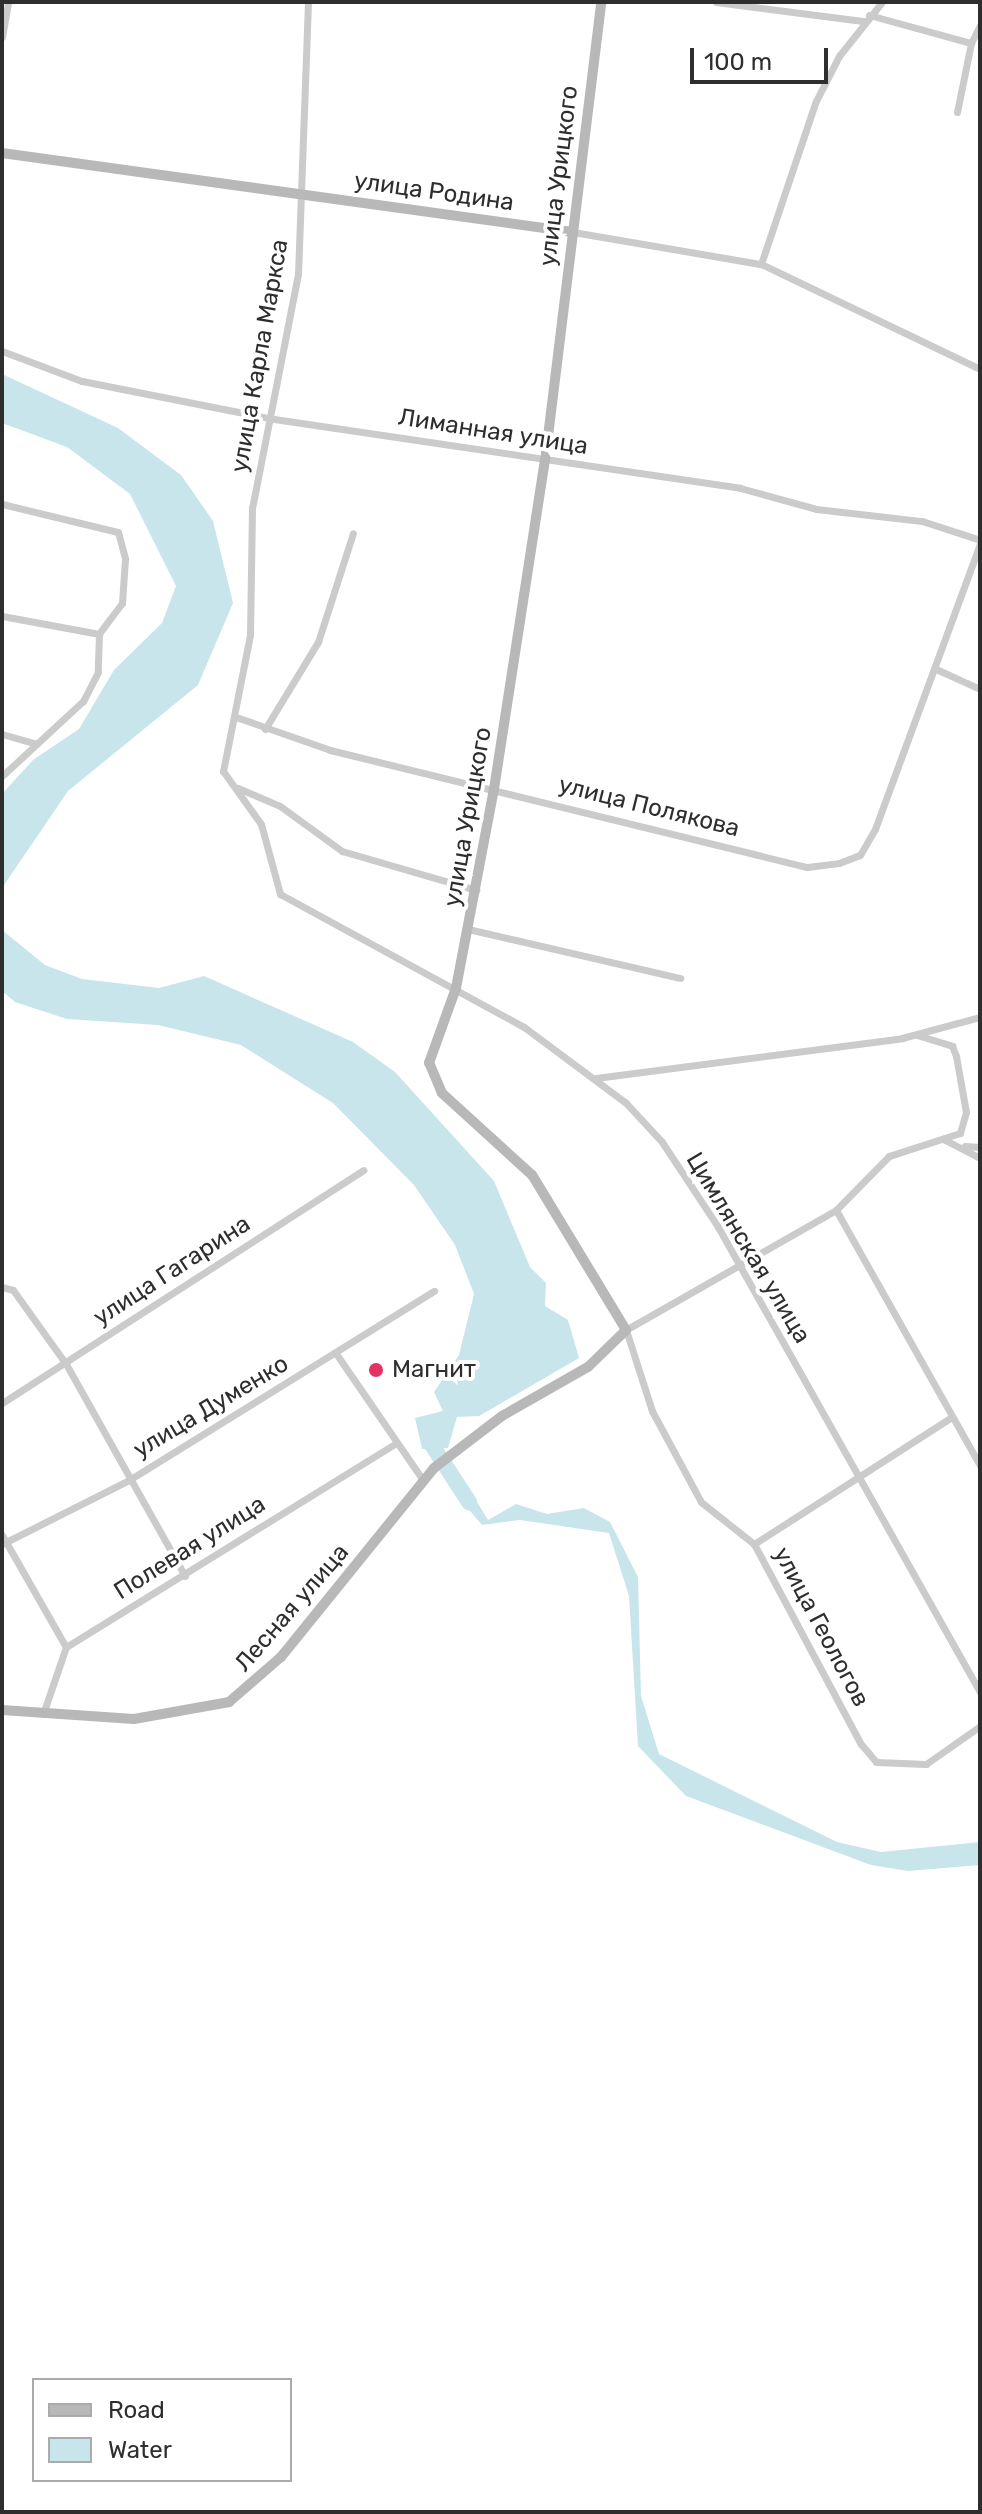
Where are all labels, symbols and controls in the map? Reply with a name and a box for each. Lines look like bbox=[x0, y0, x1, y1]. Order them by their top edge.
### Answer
scale bar bbox=[694, 32, 832, 82]
text: 100 m bbox=[704, 48, 772, 76]
street label: улица Урицкого bbox=[534, 84, 584, 268]
street label: улица Родина bbox=[352, 167, 516, 217]
street label: улица Карла Маркса bbox=[225, 237, 295, 475]
street label: Лиманная улица bbox=[396, 403, 590, 461]
street label: улица Урицкого bbox=[438, 725, 498, 909]
street label: улица Полякова bbox=[556, 771, 742, 843]
street label: Цимлянская улица bbox=[680, 1147, 816, 1349]
street label: улица Гагарина bbox=[88, 1210, 256, 1332]
street label: улица Думенко bbox=[128, 1349, 294, 1465]
place label: Магнит bbox=[392, 1356, 476, 1384]
marker: Магнит bbox=[367, 1361, 385, 1379]
street label: Полевая улица bbox=[109, 1490, 271, 1606]
street label: Лесная улица bbox=[229, 1538, 355, 1678]
street label: улица Геологов bbox=[767, 1542, 875, 1712]
legend bbox=[32, 2378, 292, 2482]
text: Road bbox=[108, 2396, 165, 2424]
text: Water bbox=[108, 2436, 172, 2464]

